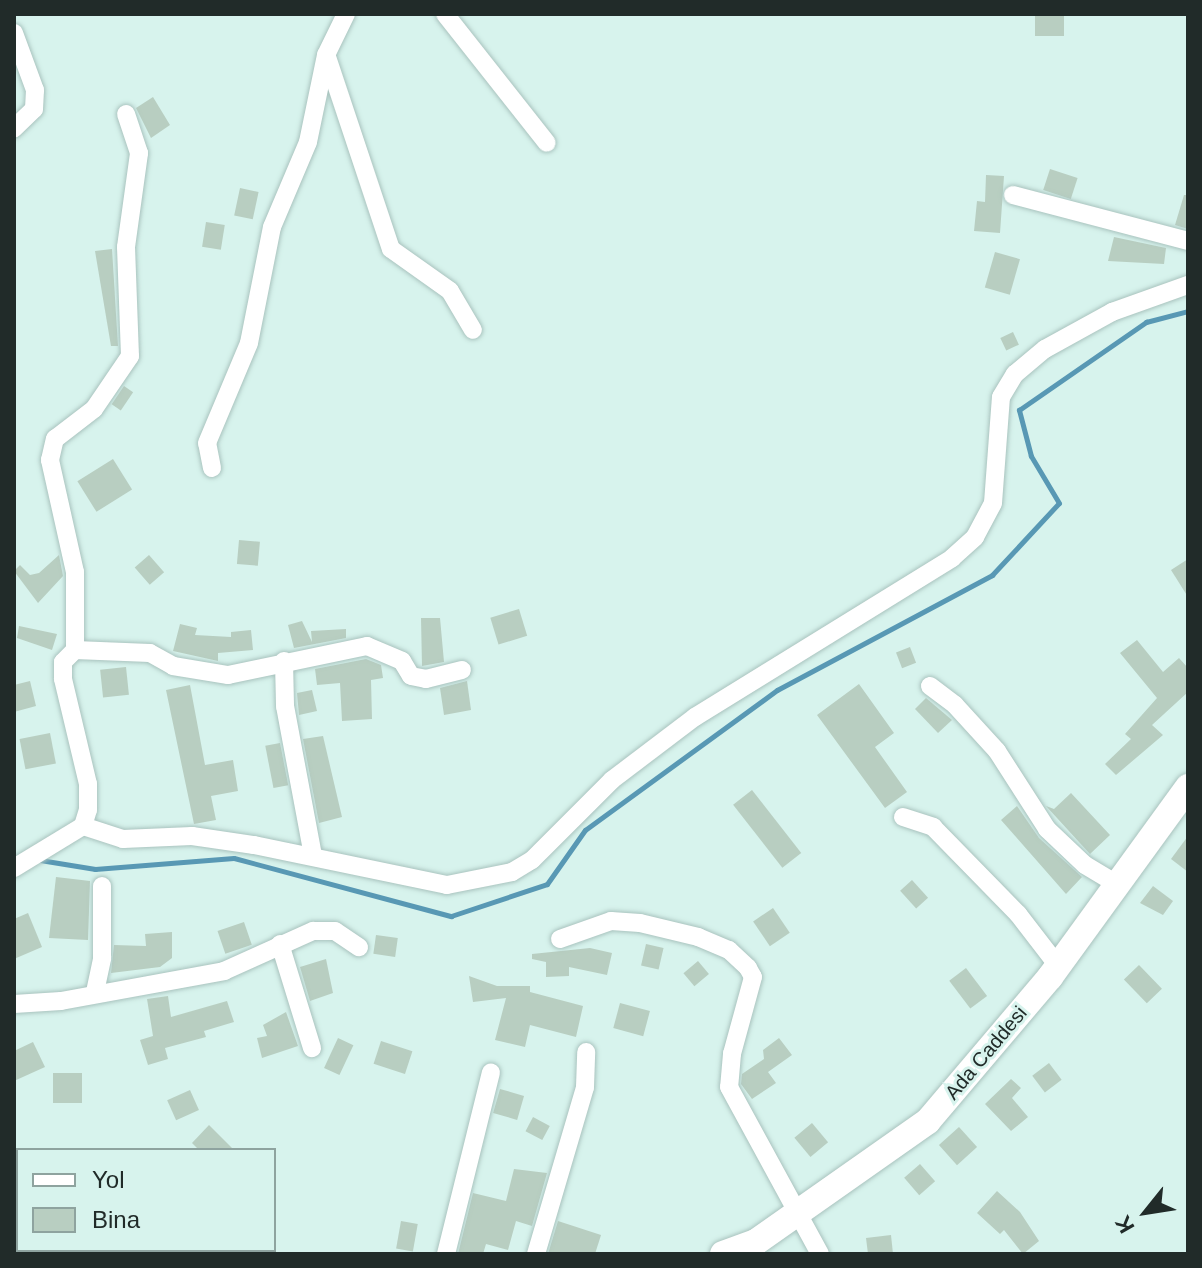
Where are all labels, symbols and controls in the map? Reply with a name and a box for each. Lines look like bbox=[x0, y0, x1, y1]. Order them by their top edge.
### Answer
street label: Ada Caddesi bbox=[940, 1001, 1032, 1105]
legend bbox=[16, 1148, 276, 1252]
text: Yol bbox=[92, 1166, 124, 1193]
north arrow bbox=[1106, 1172, 1186, 1252]
text: Bina bbox=[92, 1206, 140, 1233]
text: K bbox=[1110, 1211, 1140, 1237]

